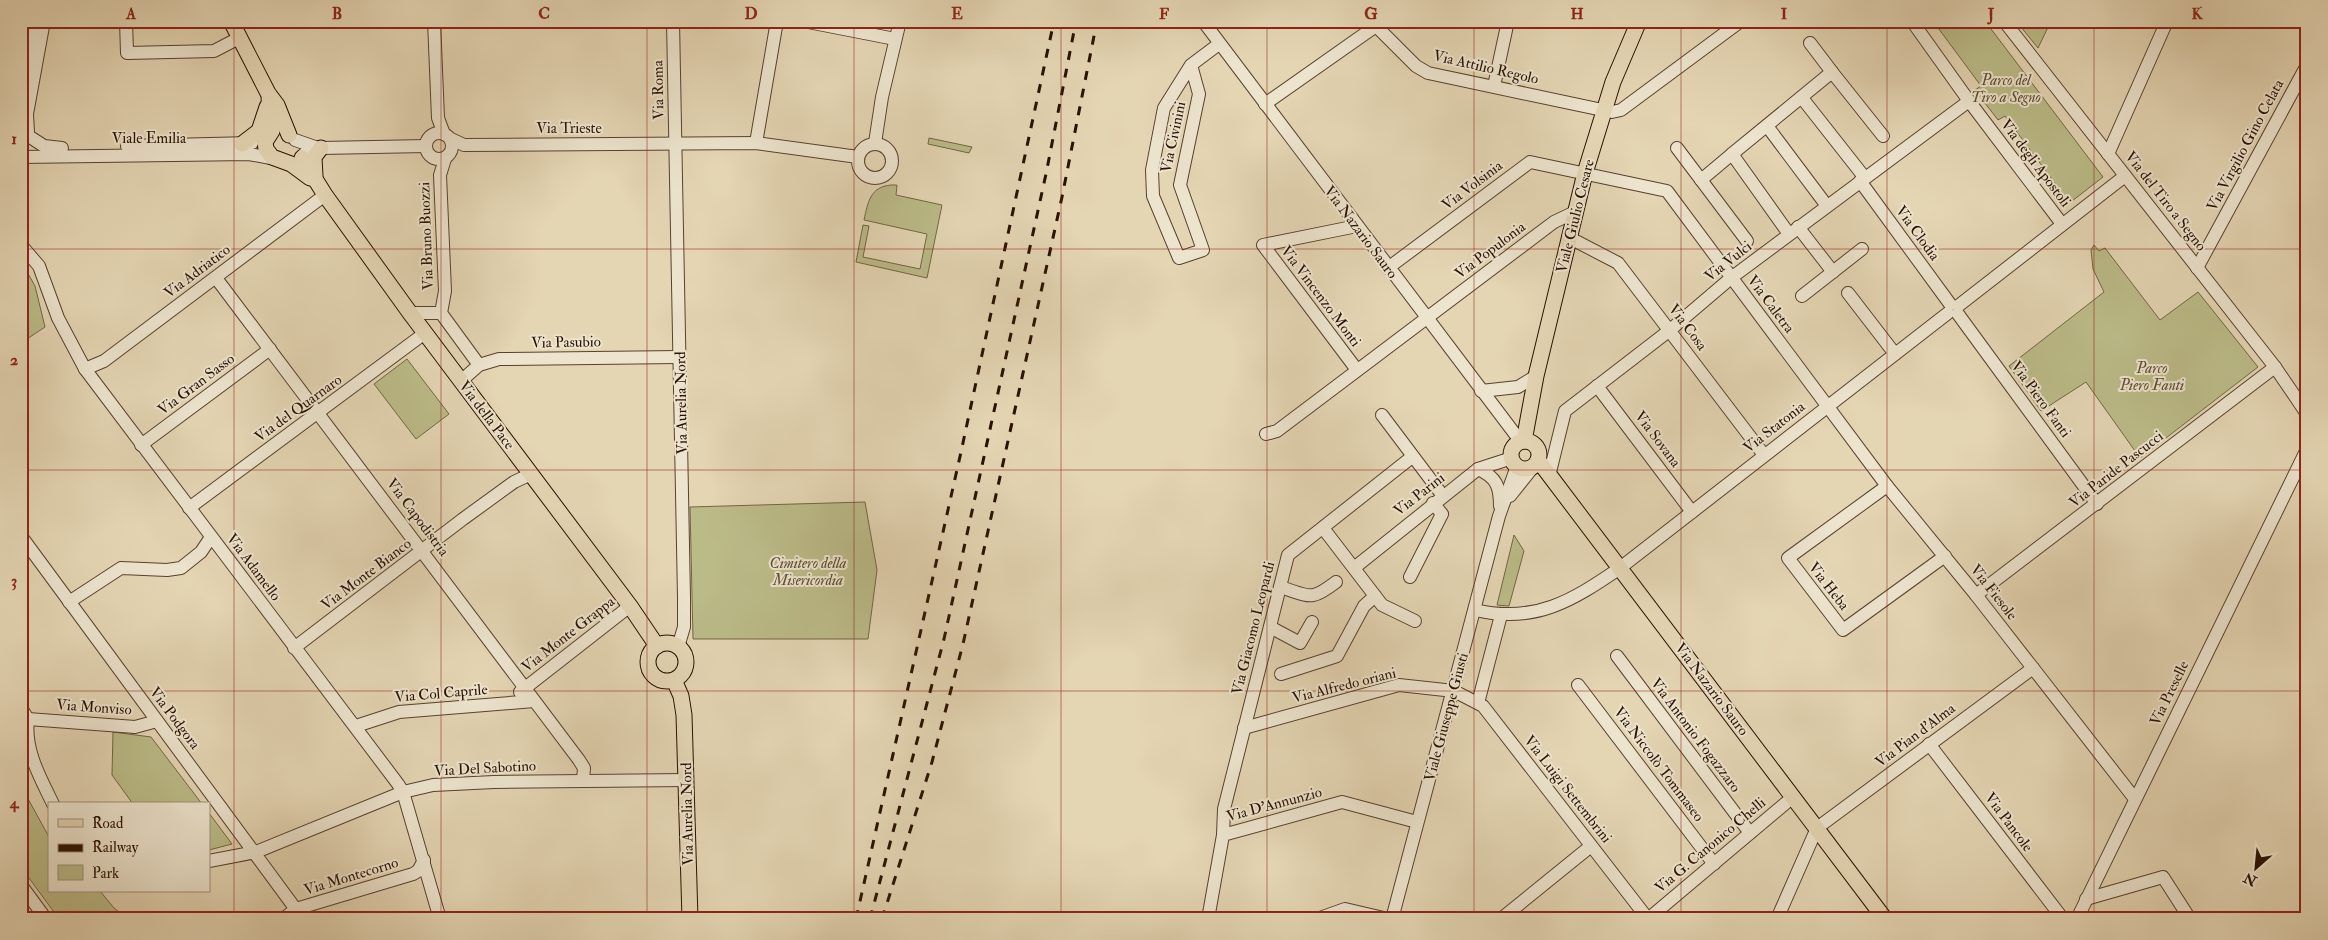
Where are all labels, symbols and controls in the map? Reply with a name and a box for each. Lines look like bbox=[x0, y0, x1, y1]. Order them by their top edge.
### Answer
text: A bbox=[125, 4, 137, 24]
text: B bbox=[332, 4, 342, 24]
text: C bbox=[538, 4, 550, 24]
text: D bbox=[744, 4, 758, 24]
text: E bbox=[951, 4, 963, 24]
text: F bbox=[1159, 4, 1169, 24]
text: G bbox=[1364, 4, 1378, 24]
text: H bbox=[1570, 4, 1584, 24]
text: I bbox=[1781, 4, 1788, 24]
text: J bbox=[1987, 4, 1995, 25]
text: K bbox=[2191, 4, 2203, 24]
street label: Via Attilio Regolo bbox=[1431, 46, 1540, 89]
street label: Via Roma bbox=[648, 59, 669, 120]
park label: Parco del Tiro a Segno bbox=[1971, 71, 2041, 107]
street label: Via Virgilio Gino Celata bbox=[2203, 75, 2289, 214]
street label: Via Civinini bbox=[1157, 100, 1190, 175]
street label: Via degli Apostoli bbox=[1996, 116, 2075, 212]
street label: Via Trieste bbox=[536, 119, 602, 138]
text: 1 bbox=[11, 129, 17, 149]
street label: Viale Emilia bbox=[112, 129, 187, 148]
street label: Via del Tiro a Segno bbox=[2121, 148, 2211, 255]
street label: Via Volsinia bbox=[1438, 156, 1507, 214]
street label: Viale Giulio Cesare bbox=[1552, 157, 1599, 275]
street label: Via Bruno Buozzi bbox=[415, 182, 438, 290]
street label: Via Nazario Sauro bbox=[1319, 182, 1402, 283]
street label: Via Clodia bbox=[1891, 202, 1944, 265]
street label: Via Populonia bbox=[1451, 217, 1531, 284]
street label: Via Vulci bbox=[1701, 237, 1756, 286]
street label: Via Adriatico bbox=[160, 240, 234, 303]
street label: Via Vincenzo Monti bbox=[1276, 242, 1365, 351]
street label: Via Caletra bbox=[1743, 272, 1799, 338]
street label: Via Cosa bbox=[1664, 300, 1712, 355]
street label: Via Pasubio bbox=[531, 332, 601, 353]
street label: Via Gran Sasso bbox=[154, 349, 238, 419]
text: 2 bbox=[10, 350, 18, 370]
street label: Via Aurelia Nord bbox=[671, 351, 692, 455]
street label: Via Piero Fanti bbox=[2006, 357, 2075, 441]
park label: Parco Piero Fanti bbox=[2119, 359, 2184, 395]
street label: Via del Quarnaro bbox=[251, 370, 346, 446]
street label: Via della Pace bbox=[455, 377, 519, 454]
street label: Via Statonia bbox=[1740, 397, 1810, 457]
street label: Via Sovana bbox=[1630, 407, 1685, 472]
street label: Via Paride Pascucci bbox=[2065, 427, 2167, 512]
street label: Via Parini bbox=[1390, 469, 1449, 520]
street label: Via Capodistria bbox=[381, 474, 454, 561]
street label: Via Adamello bbox=[222, 530, 285, 605]
street label: Via Monte Bianco bbox=[317, 534, 415, 615]
park label: Cimitero della Misericordia bbox=[770, 554, 847, 590]
street label: Via Heba bbox=[1804, 558, 1854, 615]
street label: Via Giacomo Leopardi bbox=[1228, 559, 1280, 697]
street label: Via Fiesole bbox=[1966, 561, 2021, 624]
text: 3 bbox=[11, 571, 17, 591]
street label: Via Monte Grappa bbox=[518, 592, 620, 677]
street label: Via Nazario Sauro bbox=[1670, 639, 1753, 740]
street label: Viale Giuseppe Giusti bbox=[1420, 651, 1474, 784]
street label: Via Preselle bbox=[2146, 658, 2193, 729]
street label: Via Alfredo oriani bbox=[1290, 663, 1398, 708]
street label: Via Antonio Fogazzaro bbox=[1646, 674, 1745, 796]
street label: Via Col Caprile bbox=[394, 680, 488, 708]
street label: Via Podgora bbox=[145, 683, 205, 754]
street label: Via Monviso bbox=[56, 695, 132, 720]
street label: Via Pian d'Alma bbox=[1871, 699, 1960, 772]
street label: Via Niccolò Tommaseo bbox=[1609, 703, 1708, 825]
street label: Via Luigi Settembrini bbox=[1520, 732, 1616, 847]
street label: Via Del Sabotino bbox=[433, 756, 537, 781]
street label: Via Aurelia Nord bbox=[677, 762, 698, 866]
street label: Via D'Annunzio bbox=[1224, 783, 1324, 826]
street label: Via Pancole bbox=[1980, 789, 2037, 856]
text: 4 bbox=[9, 793, 20, 813]
street label: Via G. Canonico Chelli bbox=[1651, 793, 1770, 897]
legend bbox=[48, 802, 210, 892]
text: Road bbox=[92, 814, 124, 833]
text: Railway bbox=[92, 838, 139, 857]
north arrow bbox=[2230, 842, 2280, 892]
street label: Via Montecorno bbox=[302, 853, 401, 900]
text: Park bbox=[92, 864, 119, 883]
text: N bbox=[2240, 869, 2261, 890]

